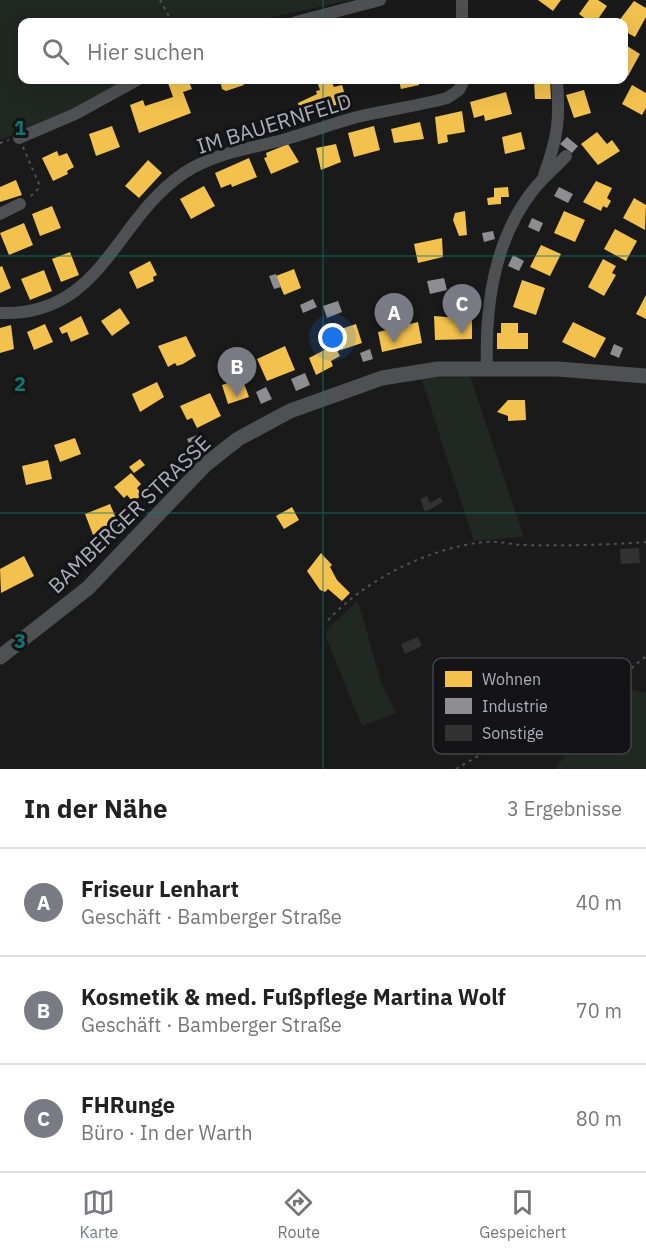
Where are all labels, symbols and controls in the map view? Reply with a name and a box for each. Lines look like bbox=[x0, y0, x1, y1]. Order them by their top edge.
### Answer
search box bbox=[18, 18, 628, 84]
icon: search bbox=[39, 35, 72, 68]
text: Hier suchen bbox=[87, 37, 205, 66]
street label: IM BAUERNFELD bbox=[193, 86, 355, 160]
text: 1 bbox=[14, 114, 26, 141]
pin: C bbox=[442, 284, 482, 334]
pin: A bbox=[374, 294, 414, 343]
your location bbox=[318, 323, 347, 352]
pin: B bbox=[218, 348, 256, 397]
text: 2 bbox=[14, 370, 26, 397]
street label: BAMBERGER STRASSE bbox=[42, 429, 216, 599]
text: 3 bbox=[14, 627, 26, 654]
legend bbox=[433, 658, 631, 754]
text: Wohnen bbox=[482, 669, 541, 689]
text: Industrie bbox=[482, 696, 548, 716]
text: Sonstige bbox=[482, 723, 544, 743]
text: In der Nähe bbox=[24, 791, 168, 825]
text: 3 Ergebnisse bbox=[507, 795, 622, 822]
text: Friseur Lenhart bbox=[81, 874, 239, 903]
text: A bbox=[37, 889, 50, 916]
text: 40 m bbox=[576, 889, 622, 916]
text: Geschäft · Bamberger Straße bbox=[81, 903, 342, 930]
text: Kosmetik & med. Fußpflege Martina Wolf bbox=[81, 982, 506, 1011]
text: B bbox=[37, 997, 50, 1024]
text: 70 m bbox=[576, 997, 622, 1024]
text: Geschäft · Bamberger Straße bbox=[81, 1011, 342, 1038]
text: FHRunge bbox=[81, 1090, 175, 1119]
text: C bbox=[37, 1105, 50, 1132]
text: 80 m bbox=[576, 1105, 622, 1132]
text: Büro · In der Warth bbox=[81, 1119, 253, 1146]
tab: Karte bbox=[80, 1186, 118, 1242]
tab: Route bbox=[278, 1186, 320, 1242]
tab: Gespeichert bbox=[479, 1186, 566, 1242]

